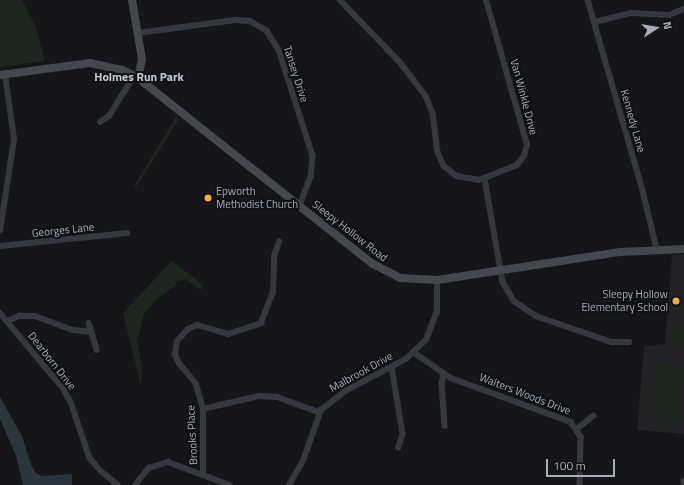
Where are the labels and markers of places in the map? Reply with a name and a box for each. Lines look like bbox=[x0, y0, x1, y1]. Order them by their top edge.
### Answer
place label: Epworth Methodist Church bbox=[216, 185, 298, 211]
marker: Epworth Methodist Church bbox=[203, 193, 213, 203]
place label: Sleepy Hollow Elementary School bbox=[581, 288, 668, 314]
marker: Sleepy Hollow Elementary School bbox=[671, 296, 681, 306]

